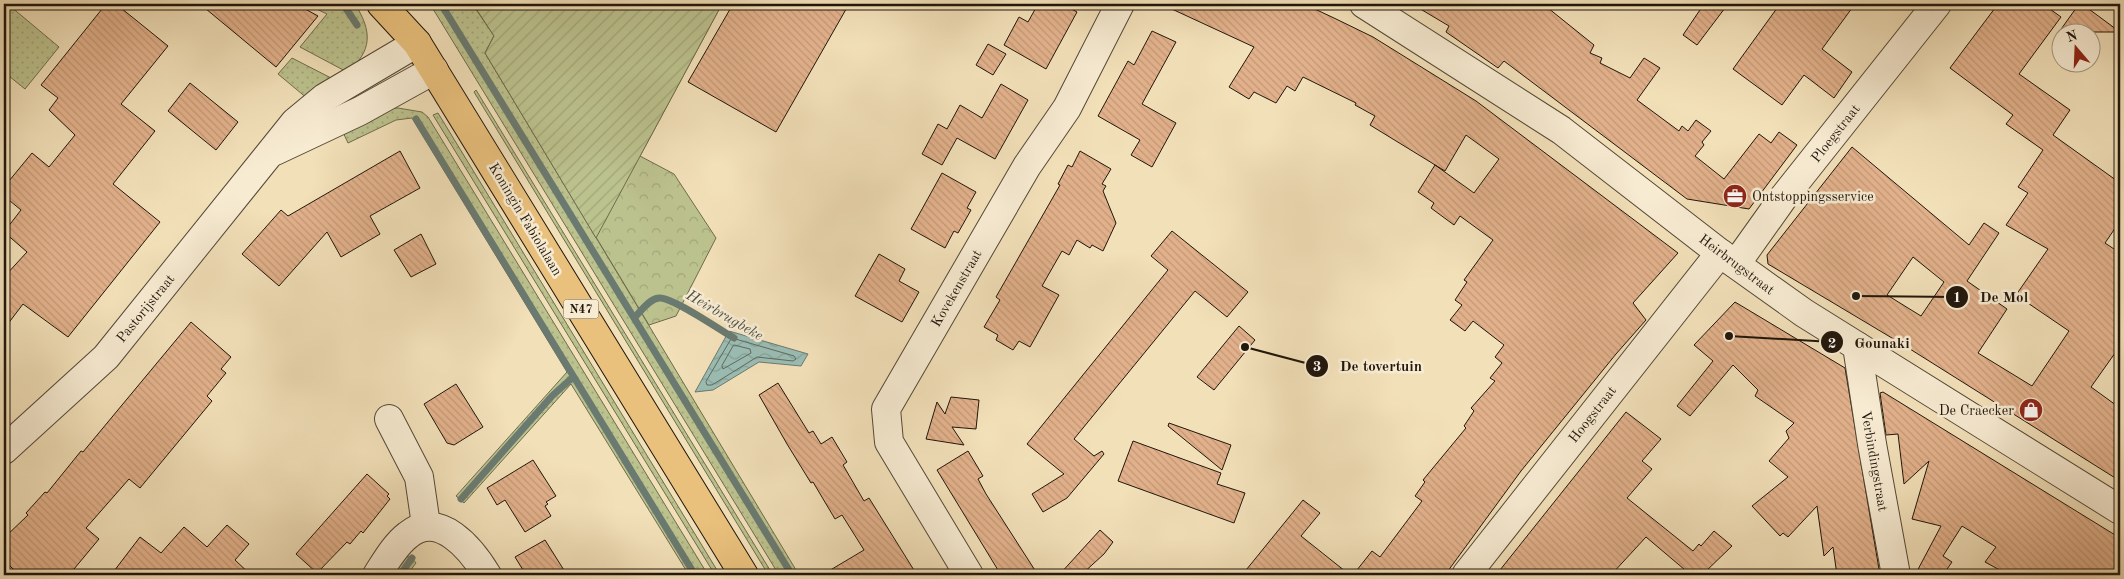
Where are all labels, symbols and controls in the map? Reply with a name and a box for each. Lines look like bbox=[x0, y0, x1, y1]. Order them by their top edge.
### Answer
north arrow bbox=[2052, 22, 2102, 72]
text: N bbox=[2065, 28, 2080, 45]
street label: Ploegstraat bbox=[1809, 102, 1863, 165]
street label: Koningin Fabiolalaan bbox=[486, 161, 564, 279]
office icon: Ontstoppingsservice bbox=[1722, 183, 1748, 209]
place label: Ontstoppingsservice bbox=[1752, 190, 1874, 204]
street label: Heirbrugstraat bbox=[1696, 232, 1777, 298]
street label: Kovekenstraat bbox=[929, 247, 985, 330]
street label: Pastorijstraat bbox=[114, 272, 177, 345]
callout: De Mol bbox=[1944, 282, 2038, 312]
water label: Heirbrugbeke bbox=[682, 288, 765, 344]
text: 1 bbox=[1953, 291, 1961, 306]
text: De Mol bbox=[1980, 291, 2029, 306]
road number: N47 bbox=[564, 300, 598, 318]
callout: Gounaki bbox=[1819, 327, 1920, 357]
text: 2 bbox=[1828, 337, 1836, 352]
text: Gounaki bbox=[1854, 337, 1910, 352]
callout: De tovertuin bbox=[1305, 351, 1432, 381]
text: 3 bbox=[1313, 360, 1321, 375]
text: De tovertuin bbox=[1340, 360, 1422, 375]
street label: Hoogstraat bbox=[1566, 383, 1619, 446]
shop icon: De Craecker bbox=[2018, 397, 2044, 423]
place label: De Craecker bbox=[1939, 404, 2014, 418]
street label: Verbindingstraat bbox=[1858, 410, 1890, 513]

